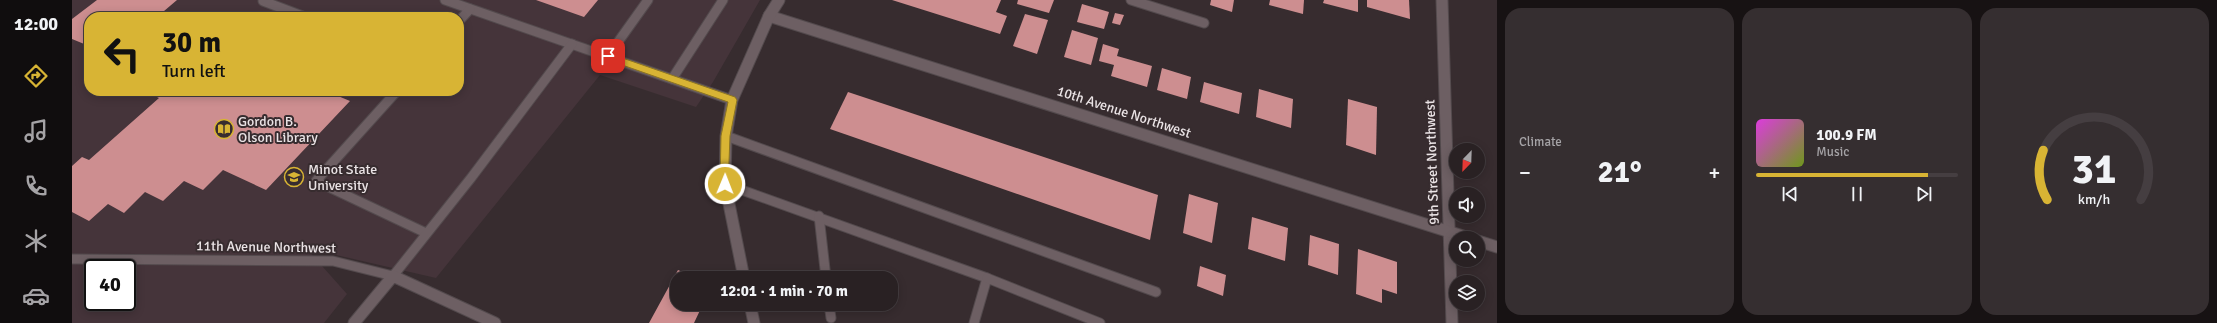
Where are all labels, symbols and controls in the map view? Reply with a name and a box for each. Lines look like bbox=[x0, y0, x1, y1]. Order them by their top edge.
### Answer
text: 12:00 bbox=[14, 13, 58, 35]
text: 30 m bbox=[162, 26, 221, 60]
icon: left bbox=[96, 28, 148, 80]
pin bbox=[591, 39, 625, 73]
icon: arrive bbox=[597, 45, 619, 67]
text: Turn left bbox=[162, 60, 225, 82]
icon: directions bbox=[22, 62, 50, 90]
street label: 10th Avenue Northwest bbox=[1055, 82, 1193, 142]
street label: 9th Street Northwest bbox=[1421, 99, 1443, 225]
place label: Gordon B. Olson Library bbox=[238, 113, 318, 146]
icon: music bbox=[22, 117, 50, 145]
library icon: Gordon B. Olson Library bbox=[213, 118, 235, 140]
text: 100.9 FM bbox=[1816, 126, 1877, 144]
text: Climate bbox=[1519, 134, 1562, 150]
north arrow bbox=[1449, 143, 1485, 179]
map controls bbox=[1449, 143, 1485, 311]
text: 31 bbox=[2072, 143, 2117, 194]
text: Music bbox=[1816, 144, 1849, 160]
text: 21° bbox=[1597, 154, 1642, 191]
text: − bbox=[1519, 159, 1531, 186]
text: + bbox=[1708, 159, 1720, 186]
place label: Minot State University bbox=[308, 161, 377, 194]
position arrow bbox=[704, 163, 746, 205]
school or university icon: Minot State University bbox=[283, 166, 305, 188]
icon: phone bbox=[22, 172, 50, 200]
icon: previous bbox=[1779, 183, 1801, 205]
icon: pause bbox=[1846, 183, 1868, 205]
icon: next bbox=[1913, 183, 1935, 205]
button: sound bbox=[1449, 187, 1485, 223]
text: km/h bbox=[2078, 190, 2110, 207]
icon: climate bbox=[22, 227, 50, 255]
button: search bbox=[1449, 231, 1485, 267]
street label: 11th Avenue Northwest bbox=[196, 237, 336, 257]
speed limit sign: 40 bbox=[84, 259, 136, 311]
button: layers bbox=[1449, 275, 1485, 311]
icon: car bbox=[22, 282, 50, 310]
text: 12:01 · 1 min · 70 m bbox=[720, 282, 848, 300]

